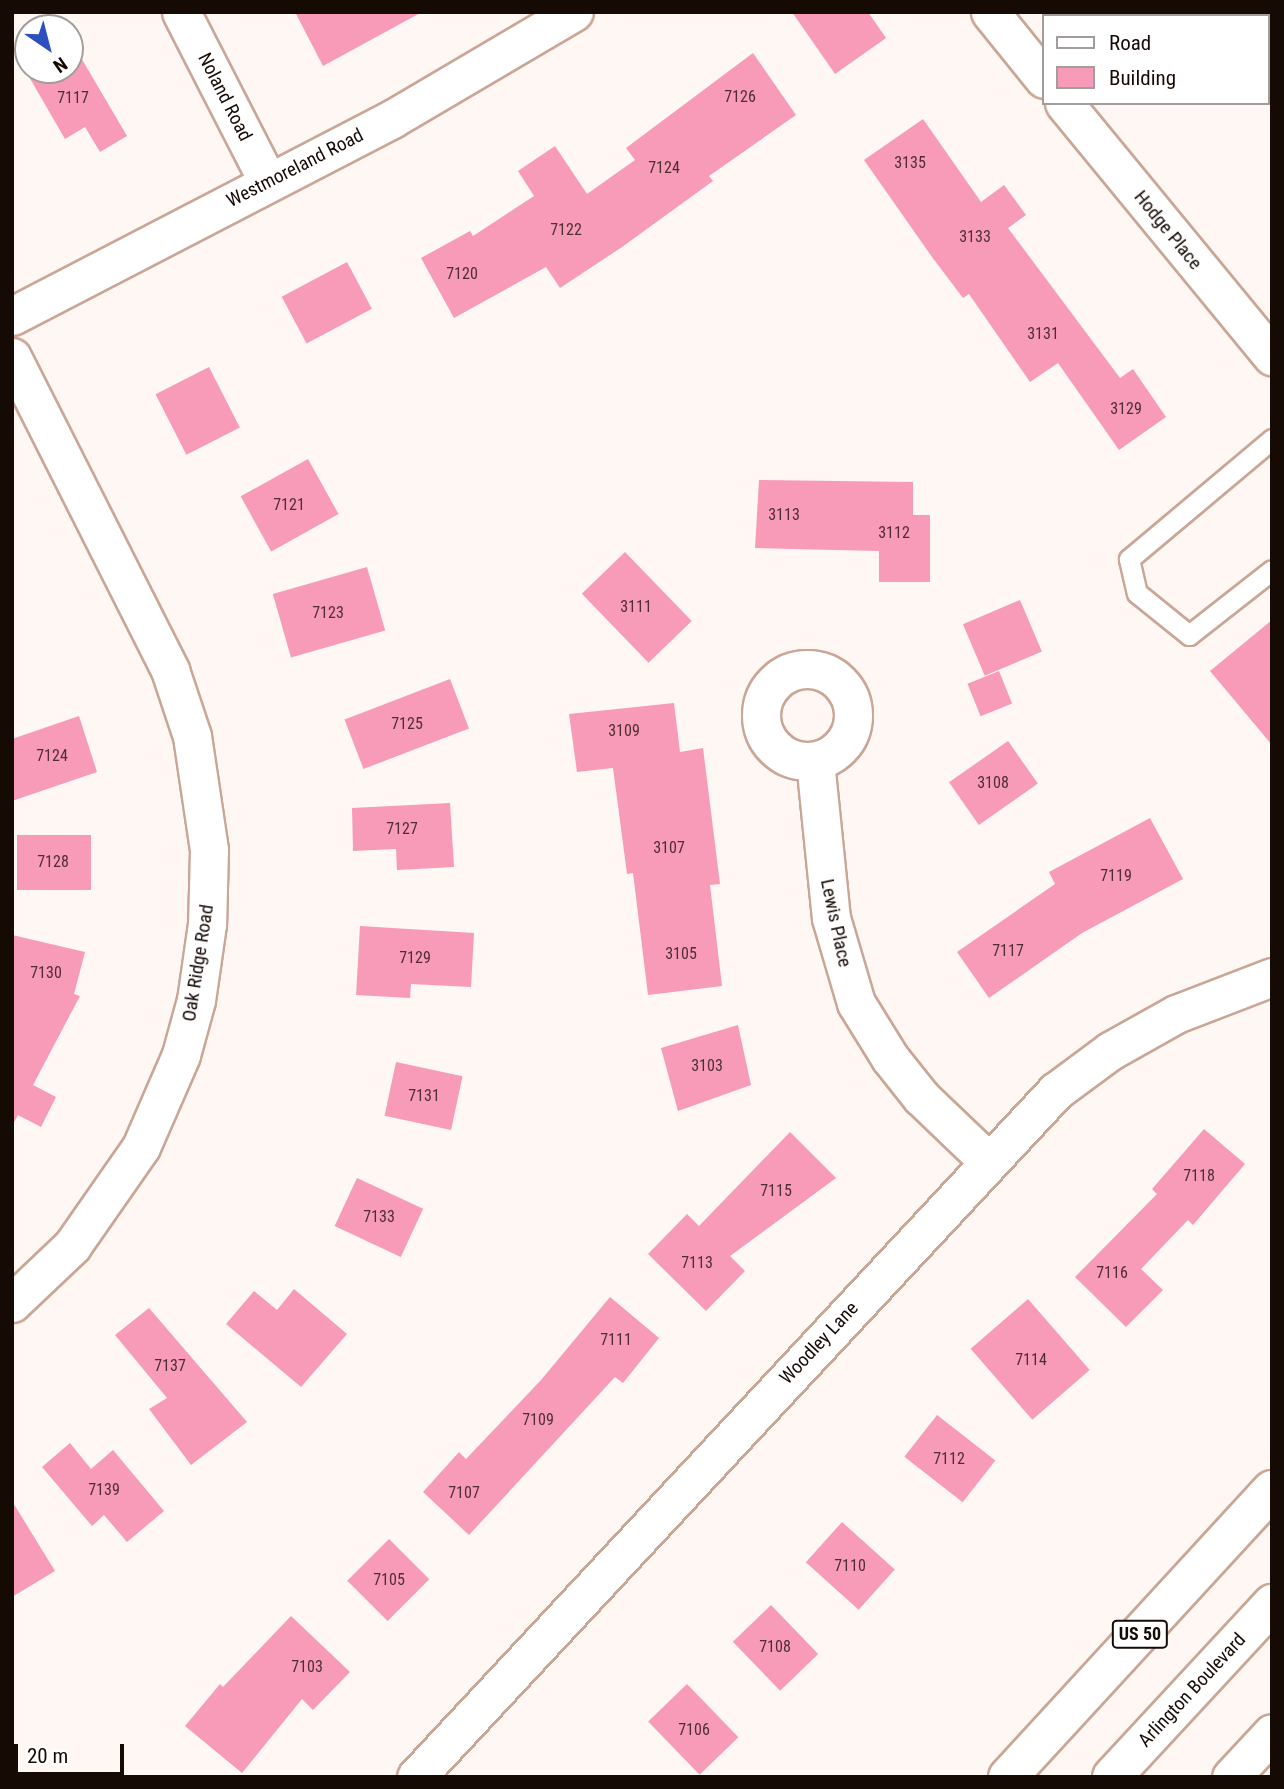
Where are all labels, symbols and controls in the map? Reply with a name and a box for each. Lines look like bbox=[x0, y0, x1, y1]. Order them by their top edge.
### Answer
north arrow bbox=[14, 14, 84, 84]
legend bbox=[1042, 14, 1270, 105]
text: Road bbox=[1109, 31, 1151, 55]
street label: Noland Road bbox=[193, 49, 257, 145]
text: N bbox=[49, 52, 72, 78]
text: Building bbox=[1109, 66, 1176, 90]
house number: 7126 bbox=[724, 87, 756, 107]
house number: 7117 bbox=[57, 88, 89, 108]
street label: Westmoreland Road bbox=[223, 124, 367, 212]
house number: 3135 bbox=[894, 153, 926, 173]
house number: 7124 bbox=[648, 158, 680, 178]
street label: Hodge Place bbox=[1129, 186, 1207, 274]
house number: 7122 bbox=[550, 220, 582, 240]
house number: 3133 bbox=[959, 227, 991, 247]
house number: 7120 bbox=[446, 264, 478, 284]
house number: 3131 bbox=[1027, 324, 1059, 344]
house number: 3129 bbox=[1110, 399, 1142, 419]
house number: 7121 bbox=[273, 495, 305, 515]
house number: 3113 bbox=[768, 505, 800, 525]
house number: 3112 bbox=[878, 523, 910, 543]
house number: 3111 bbox=[620, 597, 652, 617]
house number: 7123 bbox=[312, 603, 344, 623]
house number: 7125 bbox=[391, 714, 423, 734]
house number: 3109 bbox=[608, 721, 640, 741]
house number: 7124 bbox=[36, 746, 68, 766]
house number: 3108 bbox=[977, 773, 1009, 793]
house number: 7127 bbox=[386, 819, 418, 839]
house number: 3107 bbox=[653, 838, 685, 858]
house number: 7128 bbox=[37, 852, 69, 872]
house number: 7119 bbox=[1100, 866, 1132, 886]
street label: Lewis Place bbox=[816, 877, 856, 969]
street label: Oak Ridge Road bbox=[178, 903, 218, 1023]
house number: 7117 bbox=[992, 941, 1024, 961]
house number: 3105 bbox=[665, 944, 697, 964]
house number: 7129 bbox=[399, 948, 431, 968]
house number: 7130 bbox=[30, 963, 62, 983]
house number: 3103 bbox=[691, 1056, 723, 1076]
house number: 7131 bbox=[408, 1086, 440, 1106]
house number: 7118 bbox=[1183, 1166, 1215, 1186]
house number: 7115 bbox=[760, 1181, 792, 1201]
house number: 7133 bbox=[363, 1207, 395, 1227]
house number: 7113 bbox=[681, 1253, 713, 1273]
house number: 7116 bbox=[1096, 1263, 1128, 1283]
street label: Woodley Lane bbox=[775, 1297, 863, 1389]
house number: 7111 bbox=[600, 1330, 632, 1350]
house number: 7114 bbox=[1015, 1350, 1047, 1370]
house number: 7137 bbox=[154, 1356, 186, 1376]
house number: 7109 bbox=[522, 1410, 554, 1430]
house number: 7112 bbox=[933, 1449, 965, 1469]
house number: 7139 bbox=[88, 1480, 120, 1500]
house number: 7107 bbox=[448, 1483, 480, 1503]
house number: 7110 bbox=[834, 1556, 866, 1576]
house number: 7105 bbox=[373, 1570, 405, 1590]
road number: US 50 bbox=[1110, 1619, 1170, 1648]
street label: Arlington Boulevard bbox=[1134, 1628, 1250, 1752]
house number: 7108 bbox=[759, 1637, 791, 1657]
house number: 7103 bbox=[291, 1657, 323, 1677]
house number: 7106 bbox=[678, 1720, 710, 1740]
scale bar bbox=[18, 1730, 128, 1774]
text: 20 m bbox=[27, 1744, 68, 1768]

